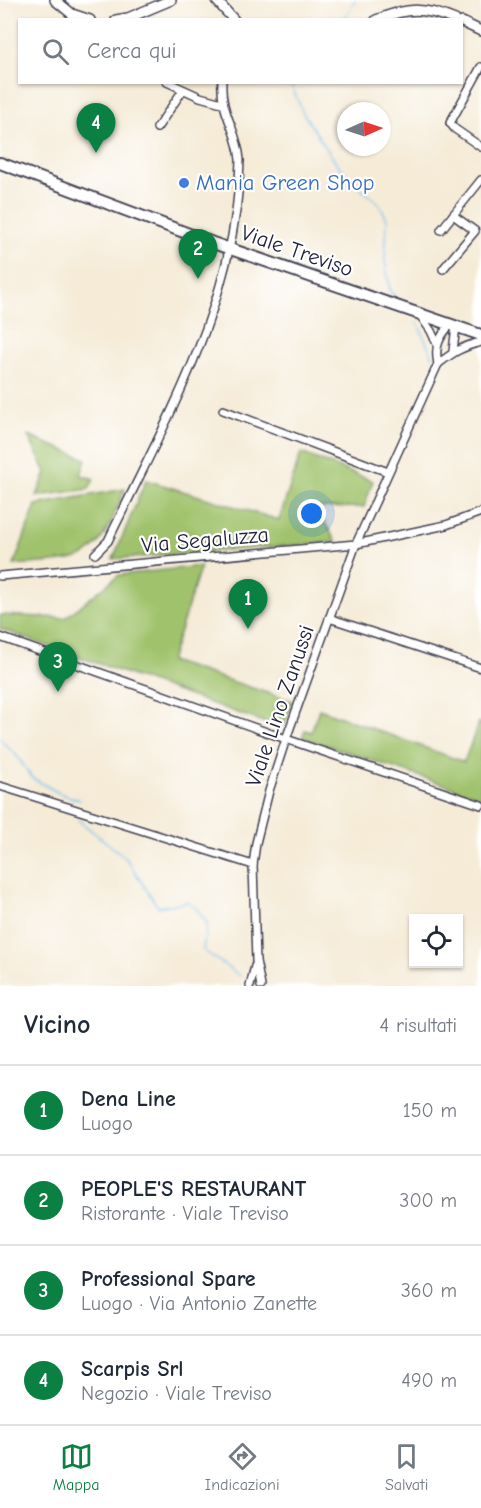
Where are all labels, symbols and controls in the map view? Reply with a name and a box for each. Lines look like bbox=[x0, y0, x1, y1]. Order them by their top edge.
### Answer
search box bbox=[18, 18, 463, 84]
icon: search bbox=[39, 35, 72, 68]
text: Cerca qui bbox=[87, 38, 177, 64]
north arrow bbox=[337, 102, 391, 156]
pin: 4 bbox=[76, 104, 116, 153]
place label: Mania Green Shop bbox=[196, 170, 375, 196]
marker: Mania Green Shop bbox=[177, 176, 191, 190]
street label: Viale Treviso bbox=[237, 220, 357, 282]
pin: 2 bbox=[178, 230, 218, 279]
your location bbox=[297, 499, 326, 528]
street label: Via Segaluzza bbox=[140, 521, 270, 559]
pin: 1 bbox=[228, 580, 268, 629]
street label: Viale Lino Zanussi bbox=[240, 622, 320, 790]
pin: 3 bbox=[38, 642, 78, 692]
map controls bbox=[409, 914, 463, 968]
button: locate bbox=[409, 914, 463, 968]
text: Vicino bbox=[24, 1010, 90, 1040]
text: 4 risultati bbox=[380, 1014, 457, 1037]
text: Dena Line bbox=[81, 1086, 176, 1112]
text: 1 bbox=[40, 1099, 47, 1122]
text: 150 m bbox=[403, 1099, 457, 1122]
text: Luogo bbox=[81, 1112, 133, 1135]
text: PEOPLE'S RESTAURANT bbox=[81, 1176, 306, 1202]
text: 2 bbox=[39, 1189, 48, 1212]
text: 300 m bbox=[399, 1189, 457, 1212]
text: Ristorante · Viale Treviso bbox=[81, 1202, 289, 1225]
text: Professional Spare bbox=[81, 1266, 256, 1292]
text: 3 bbox=[39, 1279, 48, 1302]
text: 360 m bbox=[401, 1279, 457, 1302]
text: Luogo · Via Antonio Zanette bbox=[81, 1292, 317, 1315]
text: Scarpis Srl bbox=[81, 1356, 183, 1382]
text: 4 bbox=[39, 1369, 48, 1392]
text: 490 m bbox=[401, 1369, 457, 1392]
text: Negozio · Viale Treviso bbox=[81, 1382, 272, 1405]
tab: Mappa bbox=[53, 1440, 100, 1494]
tab: Indicazioni bbox=[205, 1440, 280, 1494]
tab: Salvati bbox=[385, 1440, 428, 1494]

